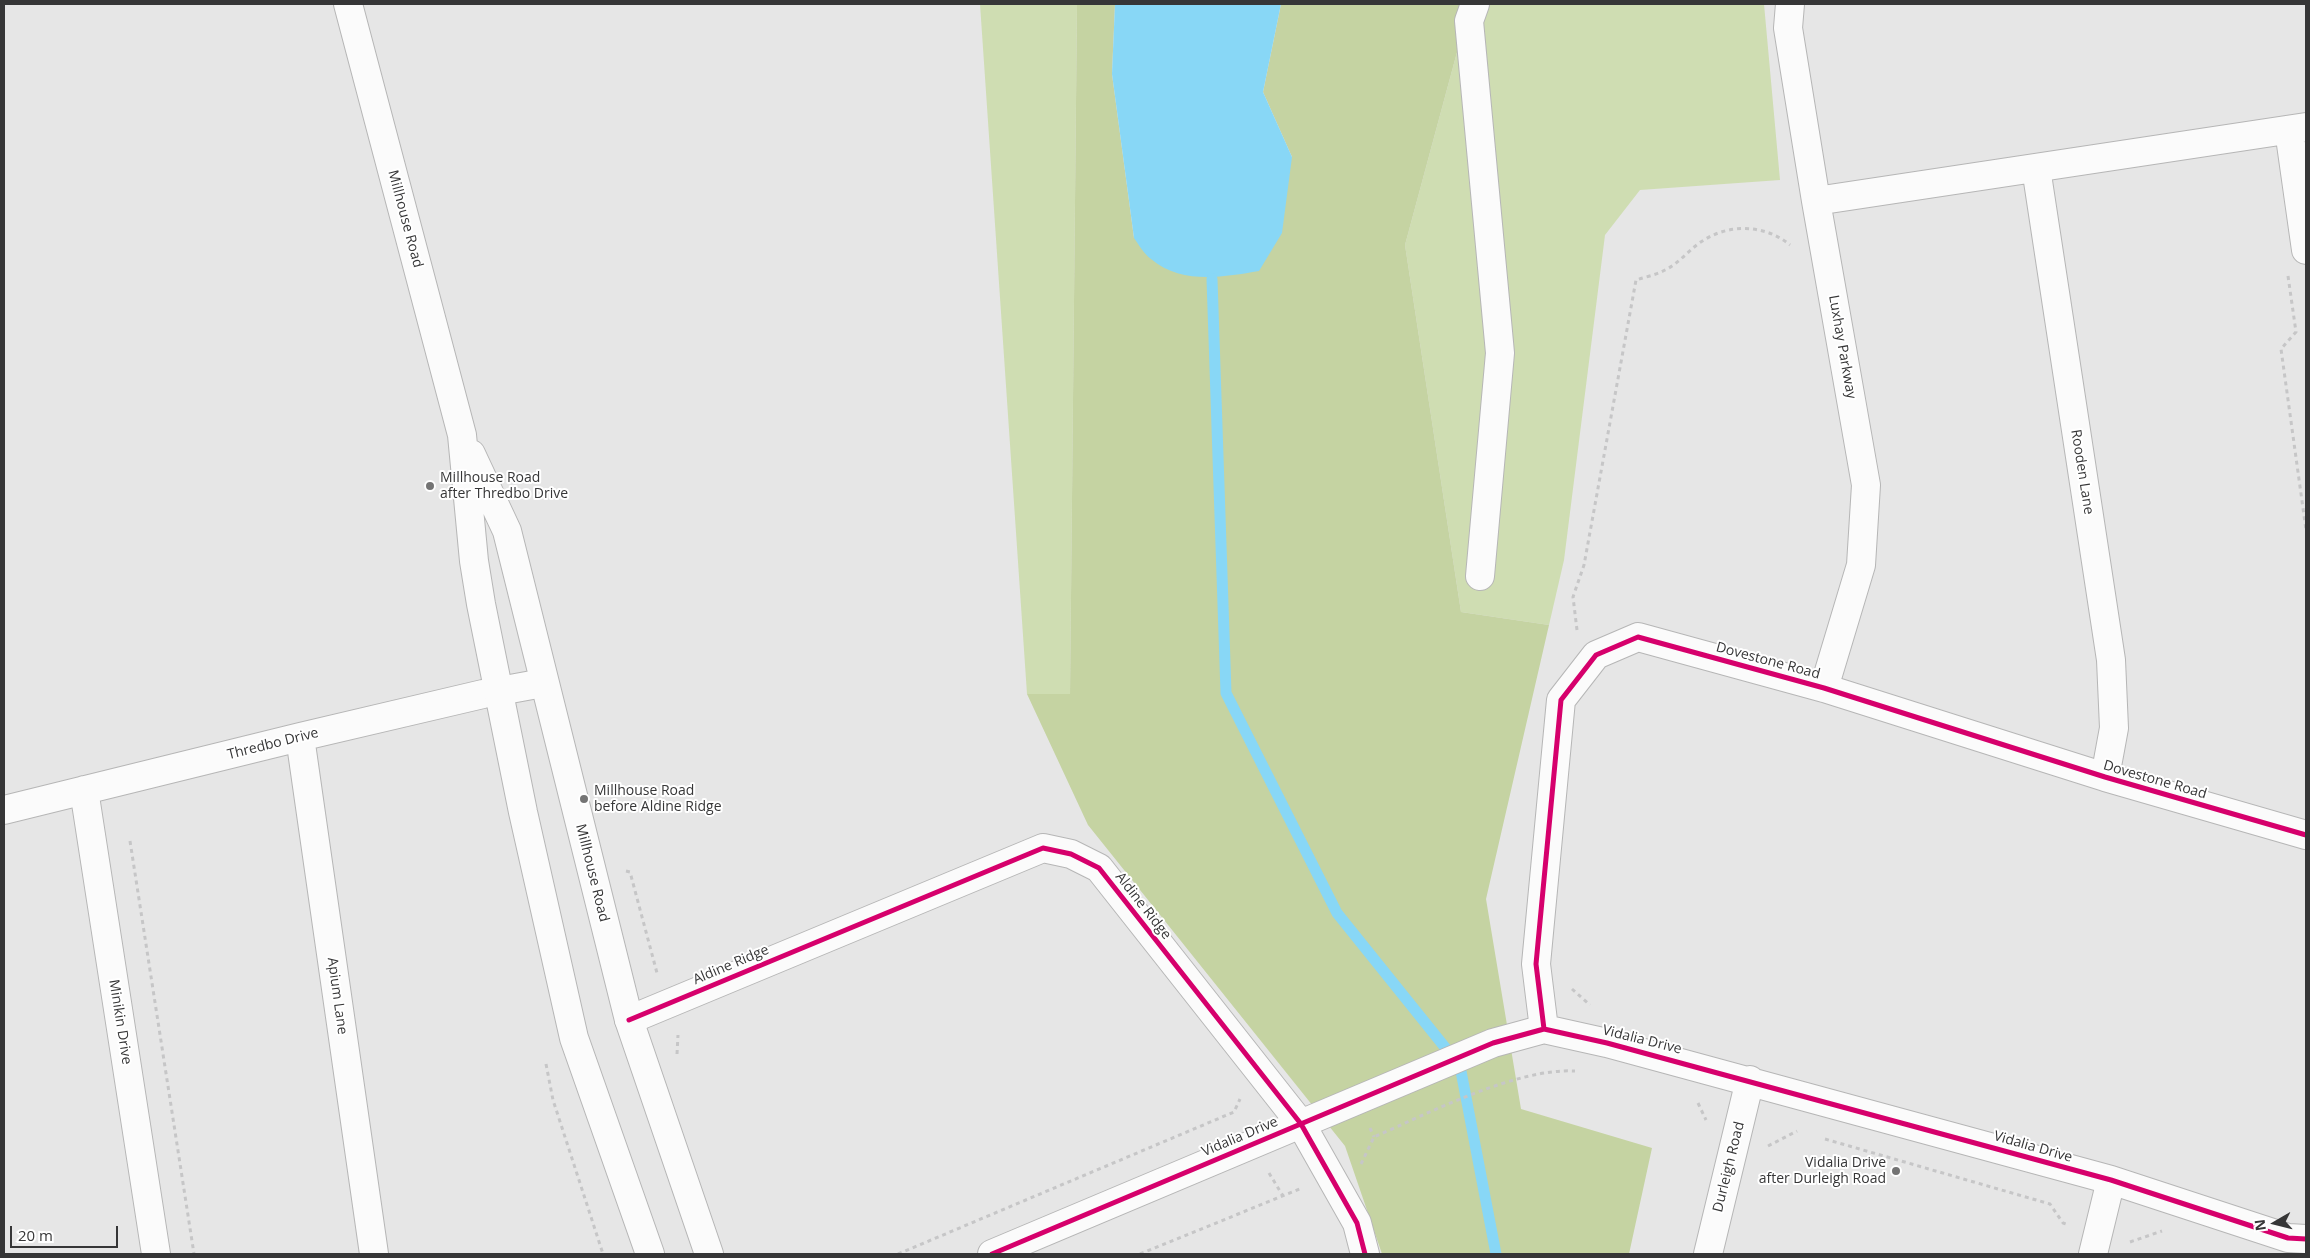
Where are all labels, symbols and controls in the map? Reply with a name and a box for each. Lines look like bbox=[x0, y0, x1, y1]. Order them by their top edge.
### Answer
street label: Millhouse Road bbox=[384, 168, 426, 270]
street label: Luxhay Parkway bbox=[1825, 294, 1859, 400]
street label: Rooden Lane bbox=[2067, 428, 2097, 516]
place label: Millhouse Road after Thredbo Drive bbox=[440, 470, 568, 502]
marker: Millhouse Road after Thredbo Drive bbox=[424, 480, 436, 492]
street label: Dovestone Road bbox=[1714, 639, 1822, 683]
street label: Thredbo Drive bbox=[226, 725, 320, 763]
street label: Dovestone Road bbox=[2101, 757, 2209, 803]
place label: Millhouse Road before Aldine Ridge bbox=[594, 783, 722, 816]
marker: Millhouse Road before Aldine Ridge bbox=[578, 793, 590, 805]
street label: Millhouse Road bbox=[572, 822, 612, 924]
street label: Aldine Ridge bbox=[1112, 869, 1174, 943]
street label: Aldine Ridge bbox=[691, 941, 771, 989]
street label: Apium Lane bbox=[323, 956, 351, 1036]
street label: Minikin Drive bbox=[105, 978, 135, 1066]
street label: Vidalia Drive bbox=[1601, 1022, 1683, 1058]
street label: Vidalia Drive bbox=[1199, 1113, 1281, 1161]
street label: Durleigh Road bbox=[1710, 1120, 1748, 1214]
street label: Vidalia Drive bbox=[1992, 1128, 2074, 1166]
place label: Vidalia Drive after Durleigh Road bbox=[1759, 1155, 1886, 1188]
marker: Vidalia Drive after Durleigh Road bbox=[1890, 1165, 1902, 1177]
north arrow bbox=[2250, 1198, 2300, 1248]
scale bar bbox=[12, 1216, 120, 1248]
text: N bbox=[2249, 1218, 2270, 1232]
text: 20 m bbox=[18, 1225, 53, 1245]

